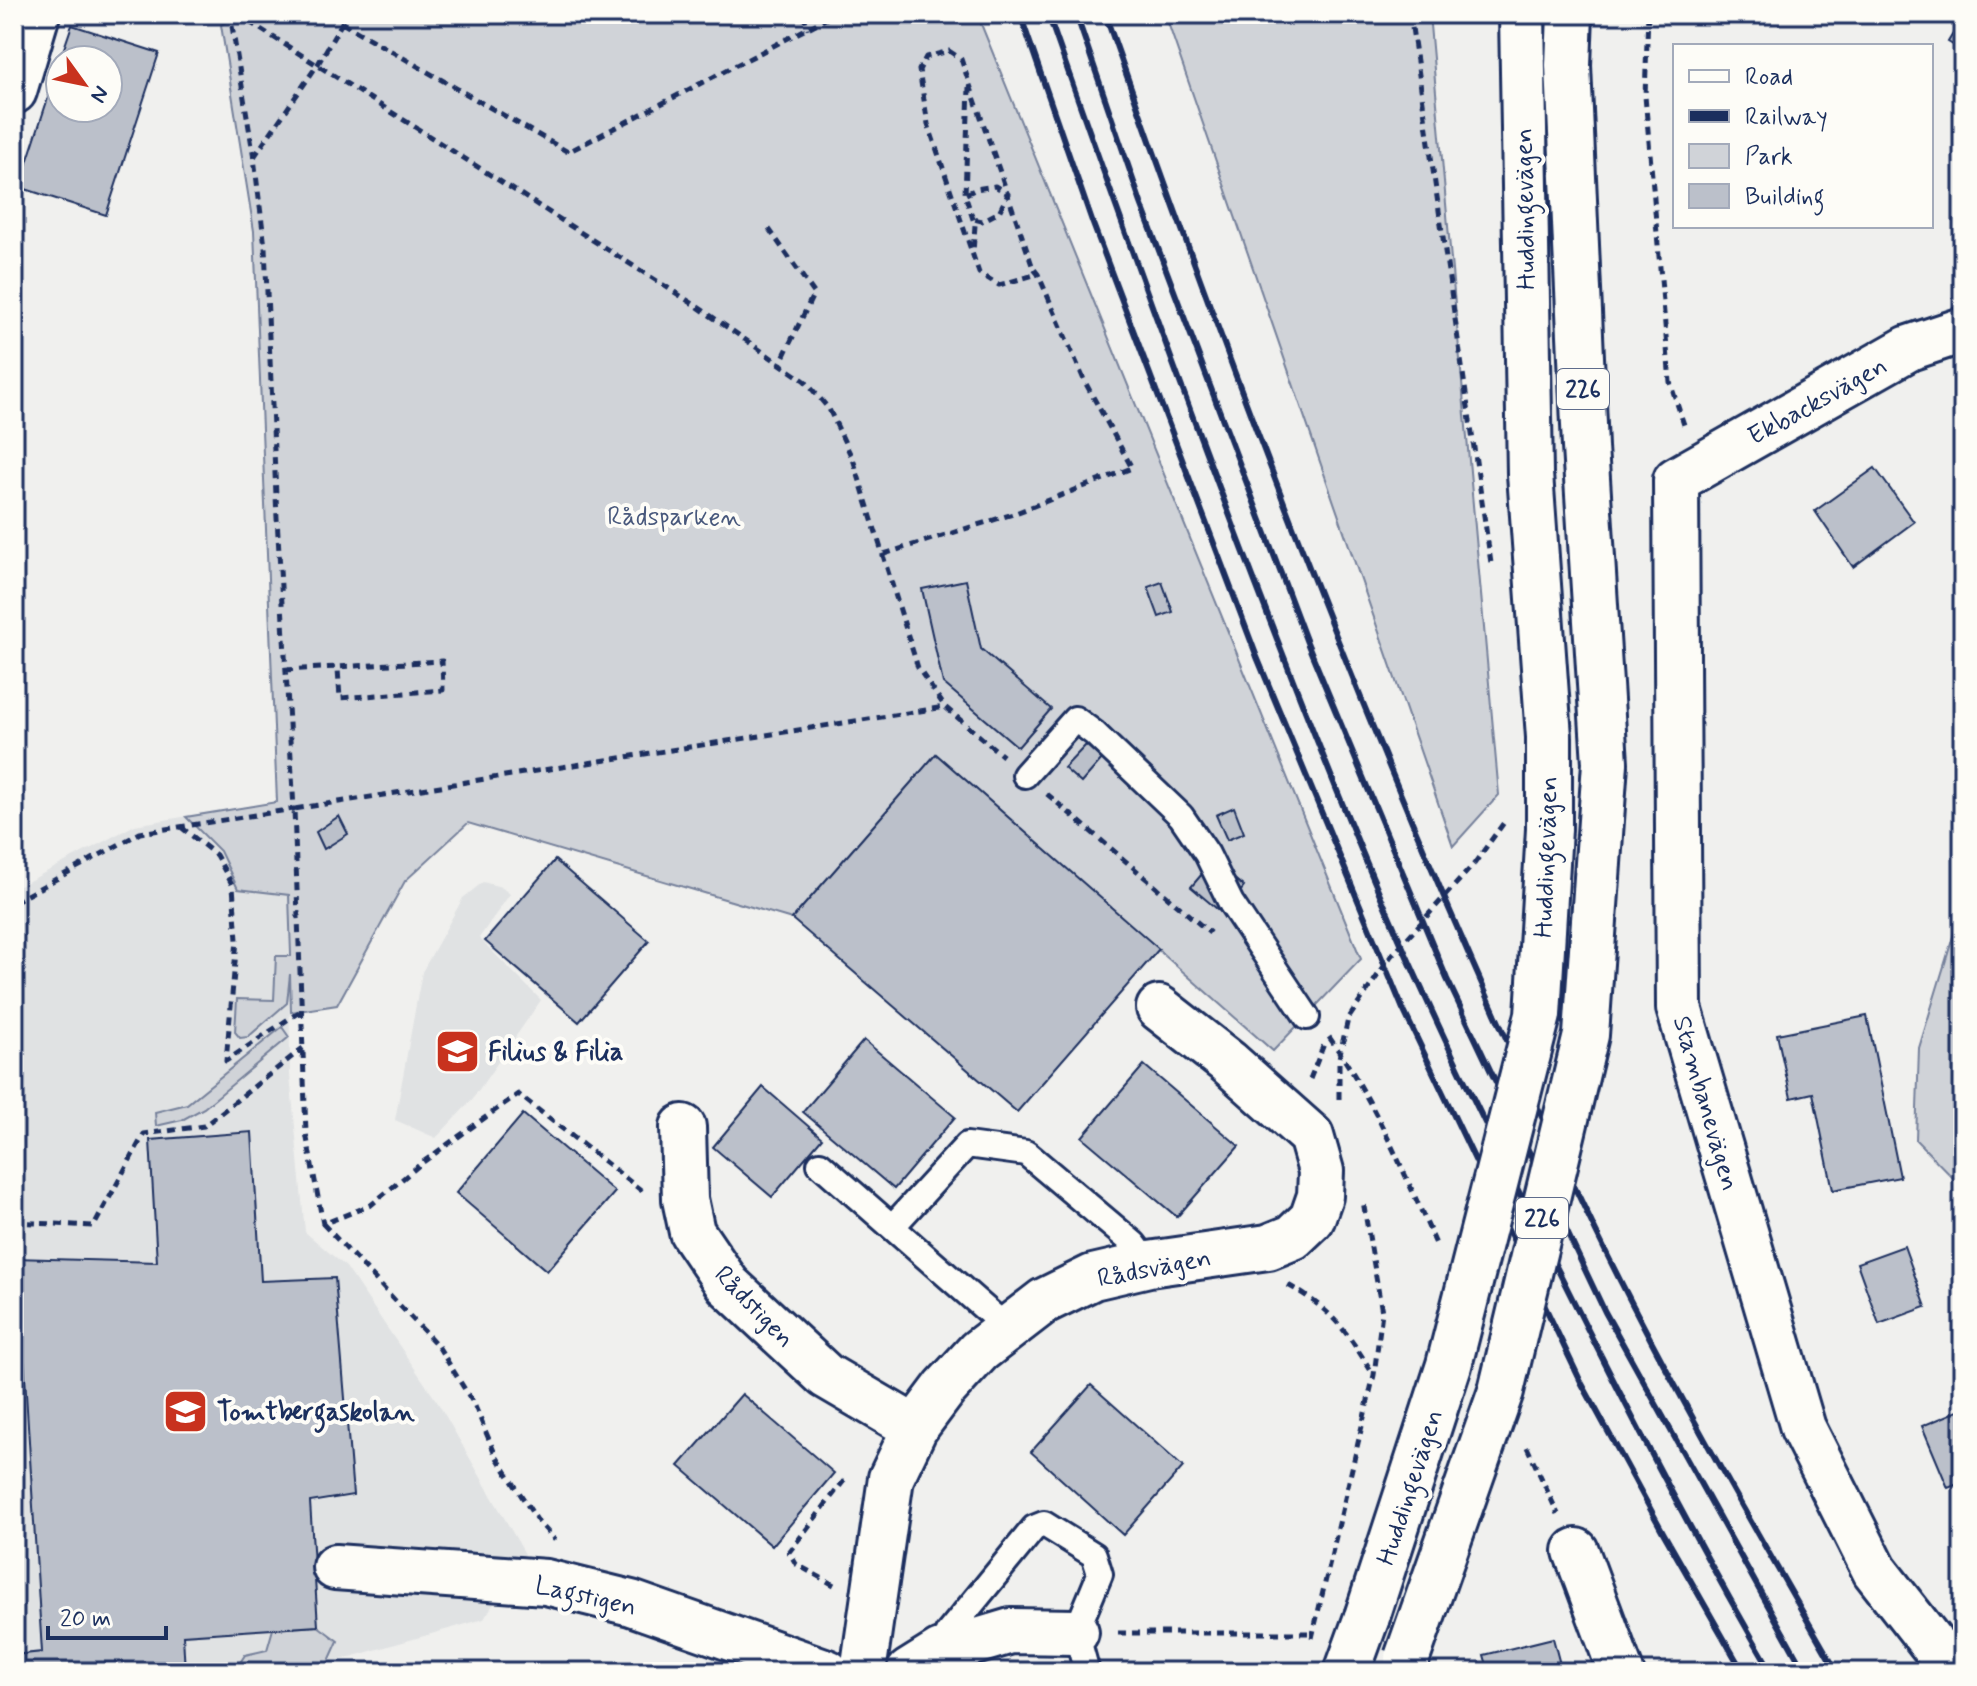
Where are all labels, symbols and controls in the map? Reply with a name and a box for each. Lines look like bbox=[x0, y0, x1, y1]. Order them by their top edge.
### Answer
north arrow bbox=[44, 44, 124, 124]
legend bbox=[1673, 44, 1933, 228]
text: Road bbox=[1745, 62, 1793, 93]
text: N bbox=[83, 80, 115, 108]
text: Railway bbox=[1745, 102, 1828, 133]
street label: Huddingevägen bbox=[1508, 128, 1547, 290]
text: Park bbox=[1745, 142, 1793, 173]
text: Building bbox=[1745, 182, 1825, 216]
street label: Ekbacksvägen bbox=[1742, 349, 1894, 454]
road number: 226 bbox=[1557, 369, 1609, 409]
park label: Rådsparken bbox=[607, 501, 741, 535]
street label: Huddingevägen bbox=[1527, 776, 1570, 939]
street label: Stambanevägen bbox=[1664, 1012, 1746, 1195]
school or university icon: Filius & Filia bbox=[433, 1027, 481, 1075]
place label: Filius & Filia bbox=[488, 1036, 623, 1070]
road number: 226 bbox=[1516, 1198, 1568, 1238]
street label: Rådsvägen bbox=[1095, 1241, 1214, 1297]
street label: Rådstigen bbox=[706, 1259, 801, 1356]
school or university icon: Tomtbergaskolan bbox=[162, 1387, 210, 1435]
place label: Tomtbergaskolan bbox=[217, 1396, 415, 1433]
street label: Huddingevägen bbox=[1370, 1405, 1455, 1571]
street label: Lagstigen bbox=[531, 1569, 640, 1628]
scale bar bbox=[48, 1590, 166, 1640]
text: 20 m bbox=[60, 1604, 111, 1635]

